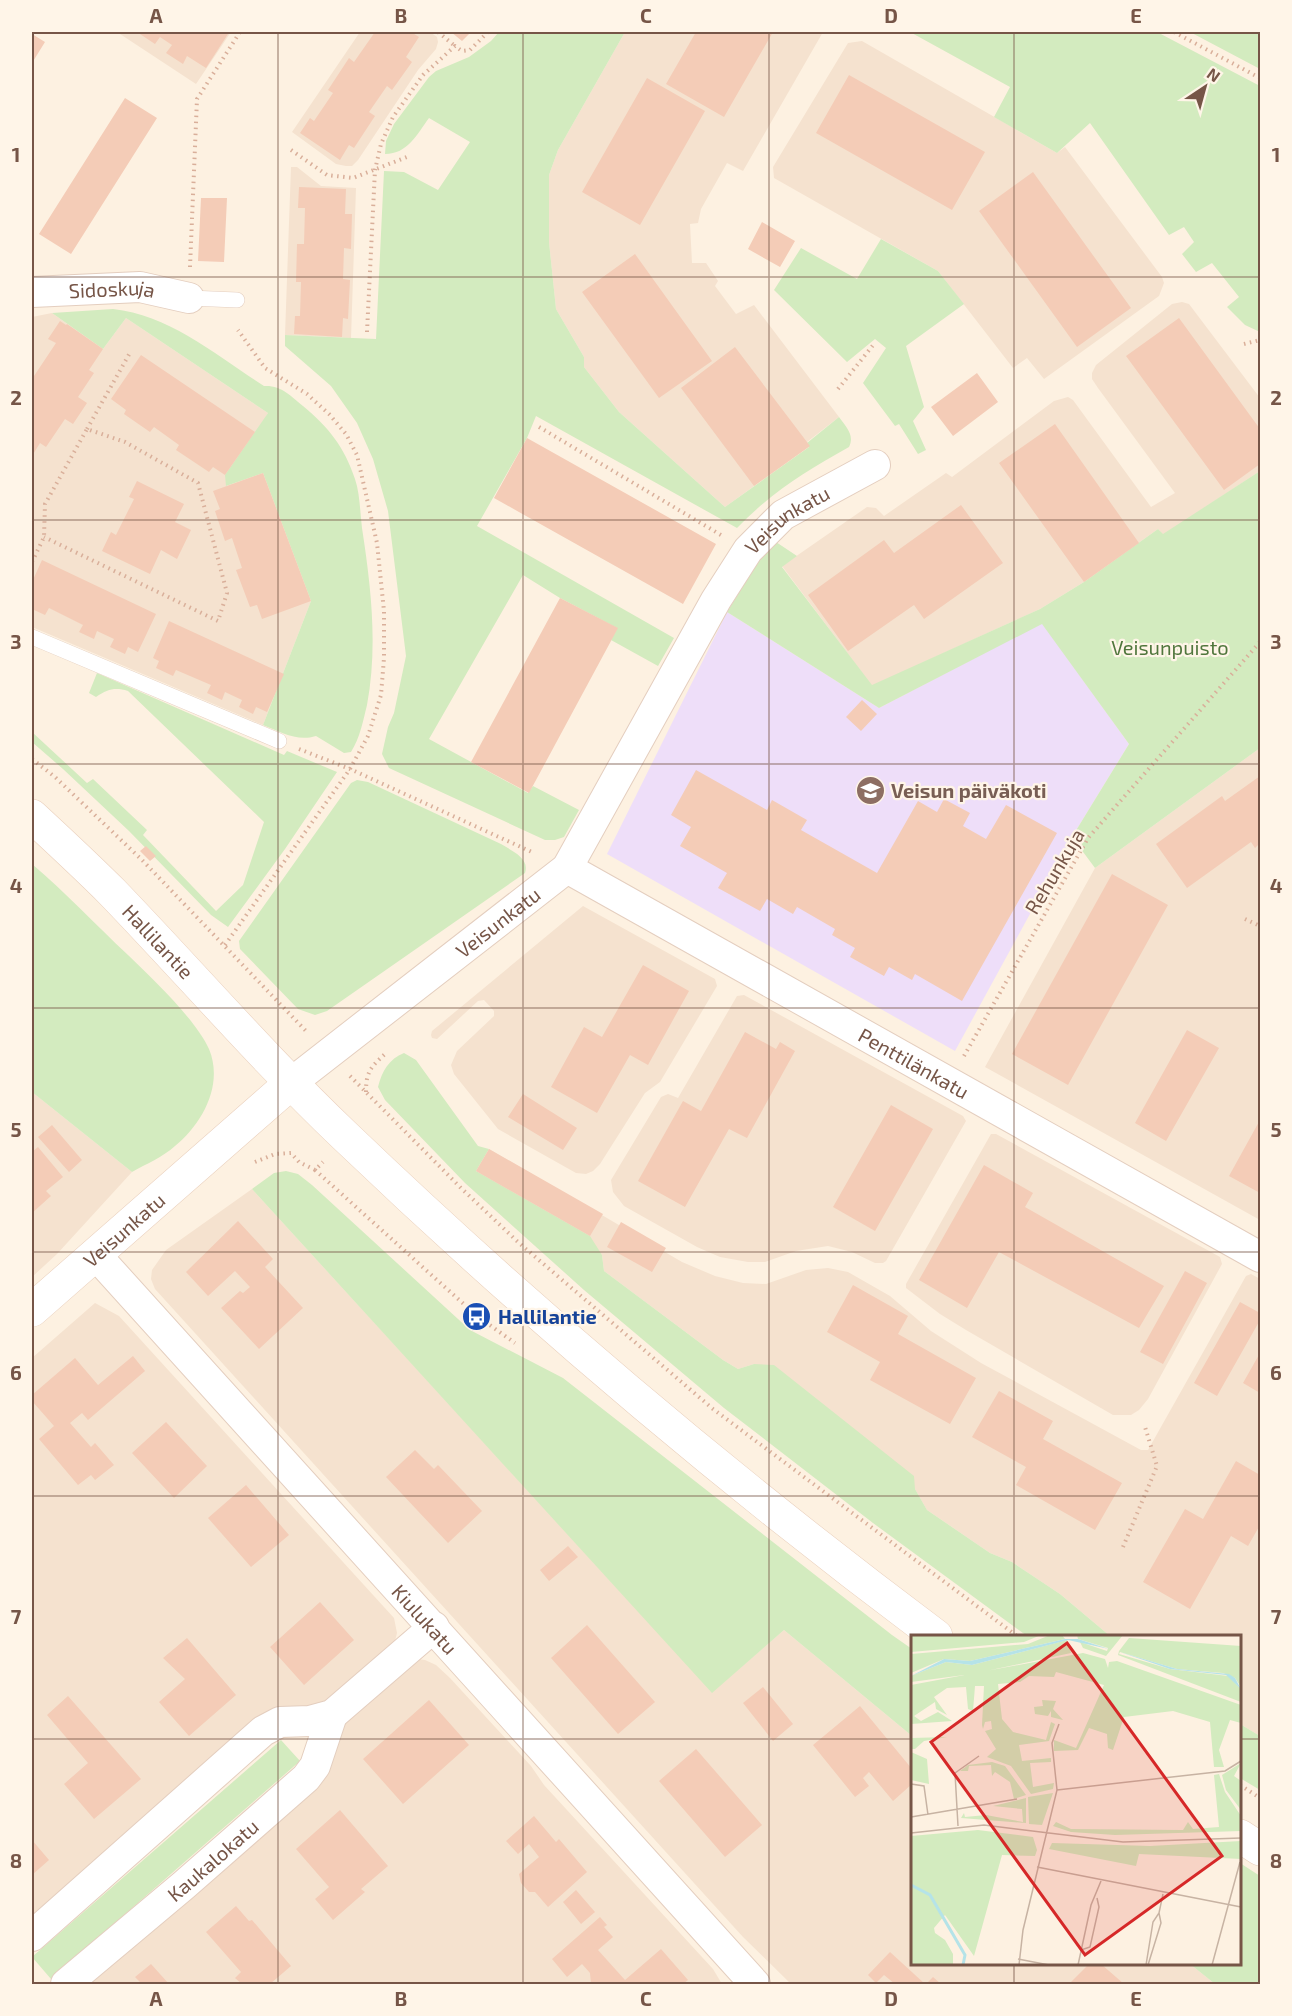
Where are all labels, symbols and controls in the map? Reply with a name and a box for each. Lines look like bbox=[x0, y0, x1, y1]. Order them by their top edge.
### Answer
text: A bbox=[149, 3, 163, 27]
text: B bbox=[395, 3, 407, 27]
text: C bbox=[640, 3, 652, 27]
text: D bbox=[884, 3, 898, 27]
text: E bbox=[1130, 3, 1142, 27]
north arrow bbox=[1175, 57, 1235, 117]
text: N bbox=[1204, 63, 1224, 86]
text: 1 bbox=[12, 142, 20, 166]
text: 1 bbox=[1272, 142, 1280, 166]
street label: Sidoskuja bbox=[68, 275, 158, 302]
text: 2 bbox=[10, 385, 22, 409]
text: 2 bbox=[1270, 385, 1282, 409]
street label: Veisunkatu bbox=[739, 480, 833, 559]
text: 3 bbox=[10, 629, 22, 653]
text: 3 bbox=[1270, 629, 1282, 653]
park label: Veisunpuisto bbox=[1111, 635, 1229, 659]
school or university icon: Veisun päiväkoti bbox=[854, 774, 886, 806]
place label: Veisun päiväkoti bbox=[891, 778, 1046, 802]
street label: Rehunkuja bbox=[1019, 824, 1089, 918]
text: 4 bbox=[10, 873, 23, 897]
text: 4 bbox=[1270, 873, 1283, 897]
street label: Veisunkatu bbox=[451, 882, 545, 962]
street label: Hallilantie bbox=[118, 899, 199, 983]
street label: Penttilänkatu bbox=[855, 1022, 974, 1103]
text: 5 bbox=[10, 1117, 22, 1141]
text: 5 bbox=[1270, 1117, 1282, 1141]
street label: Veisunkatu bbox=[78, 1187, 169, 1272]
bus stop icon: Hallilantie bbox=[461, 1300, 493, 1332]
place label: Hallilantie bbox=[498, 1304, 597, 1328]
text: 6 bbox=[10, 1360, 22, 1384]
text: 6 bbox=[1270, 1360, 1282, 1384]
street label: Kiulukatu bbox=[387, 1579, 463, 1659]
text: 7 bbox=[11, 1604, 22, 1628]
text: 7 bbox=[1271, 1604, 1282, 1628]
inset map bbox=[911, 1635, 1241, 1965]
street label: Kaukalokatu bbox=[162, 1814, 263, 1906]
text: 8 bbox=[10, 1848, 22, 1872]
text: 8 bbox=[1270, 1848, 1282, 1872]
text: A bbox=[149, 1986, 163, 2010]
text: B bbox=[395, 1986, 407, 2010]
text: C bbox=[640, 1986, 652, 2010]
text: D bbox=[884, 1986, 898, 2010]
text: E bbox=[1130, 1986, 1142, 2010]

